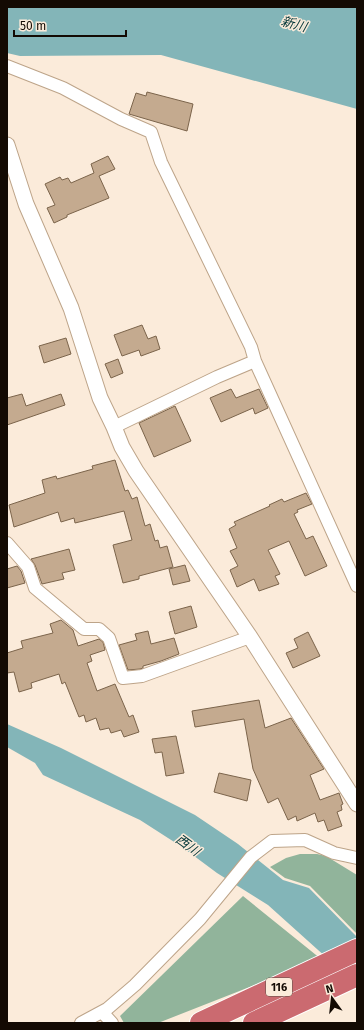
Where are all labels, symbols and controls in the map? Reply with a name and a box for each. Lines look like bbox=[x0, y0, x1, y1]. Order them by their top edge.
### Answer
scale bar bbox=[14, 12, 126, 38]
water label: 新川 bbox=[279, 13, 310, 35]
text: 50 m bbox=[20, 19, 46, 33]
water label: 西川 bbox=[173, 831, 205, 860]
road number: 116 bbox=[266, 978, 292, 996]
north arrow bbox=[312, 978, 352, 1018]
text: N bbox=[324, 982, 335, 996]

